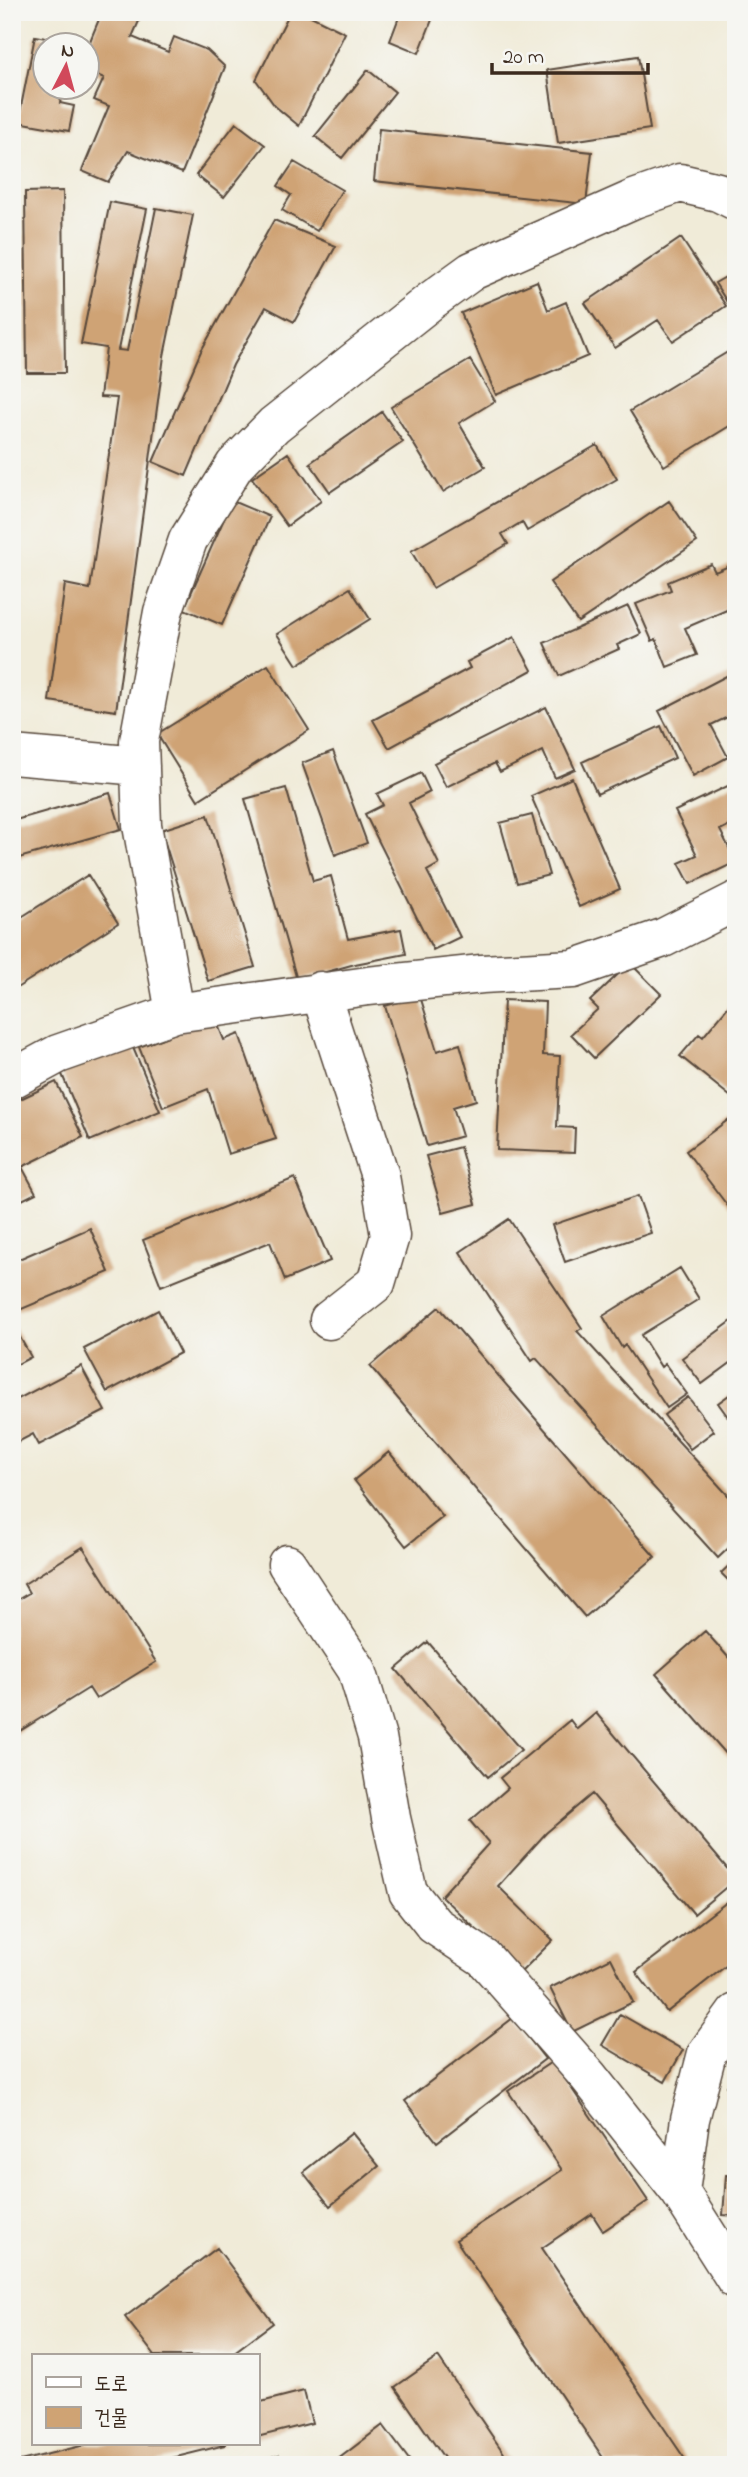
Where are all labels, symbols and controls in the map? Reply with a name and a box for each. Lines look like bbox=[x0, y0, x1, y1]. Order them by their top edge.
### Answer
north arrow bbox=[32, 32, 102, 102]
scale bar bbox=[492, 32, 648, 76]
text: N bbox=[60, 37, 75, 66]
text: 20 m bbox=[503, 43, 544, 73]
legend bbox=[32, 2354, 259, 2446]
text: 도로 bbox=[94, 2370, 128, 2400]
text: 건물 bbox=[94, 2404, 128, 2434]

